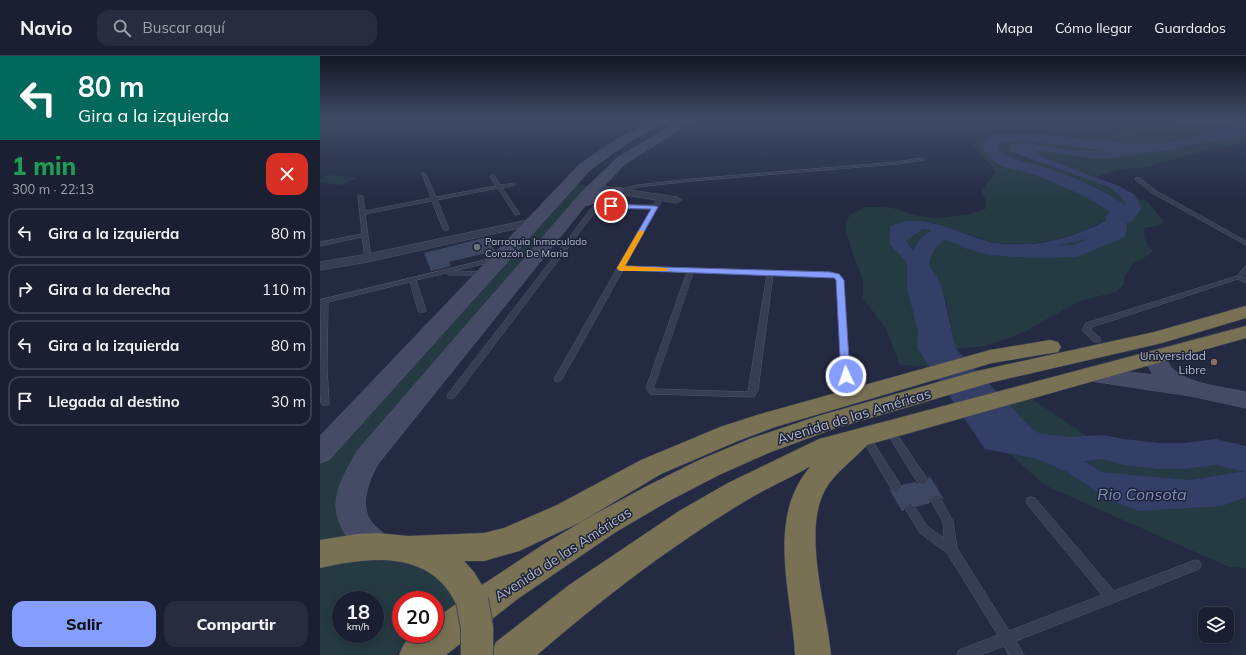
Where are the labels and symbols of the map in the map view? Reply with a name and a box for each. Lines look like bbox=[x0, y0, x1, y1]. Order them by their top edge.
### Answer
pin bbox=[594, 189, 628, 223]
place label: Parroquia Inmaculado Corazón De Maria bbox=[485, 235, 587, 260]
marker: Parroquia Inmaculado Corazón De Maria bbox=[472, 242, 482, 252]
place label: Universidad Libre bbox=[1140, 348, 1206, 377]
position arrow bbox=[825, 355, 867, 397]
marker: Universidad Libre bbox=[1209, 357, 1219, 367]
street label: Avenida de las Américas bbox=[775, 384, 933, 448]
water label: Rio Consota bbox=[1097, 484, 1187, 504]
street label: Avenida de las Américas bbox=[491, 503, 635, 605]
speed limit sign: 20 bbox=[392, 591, 444, 643]

